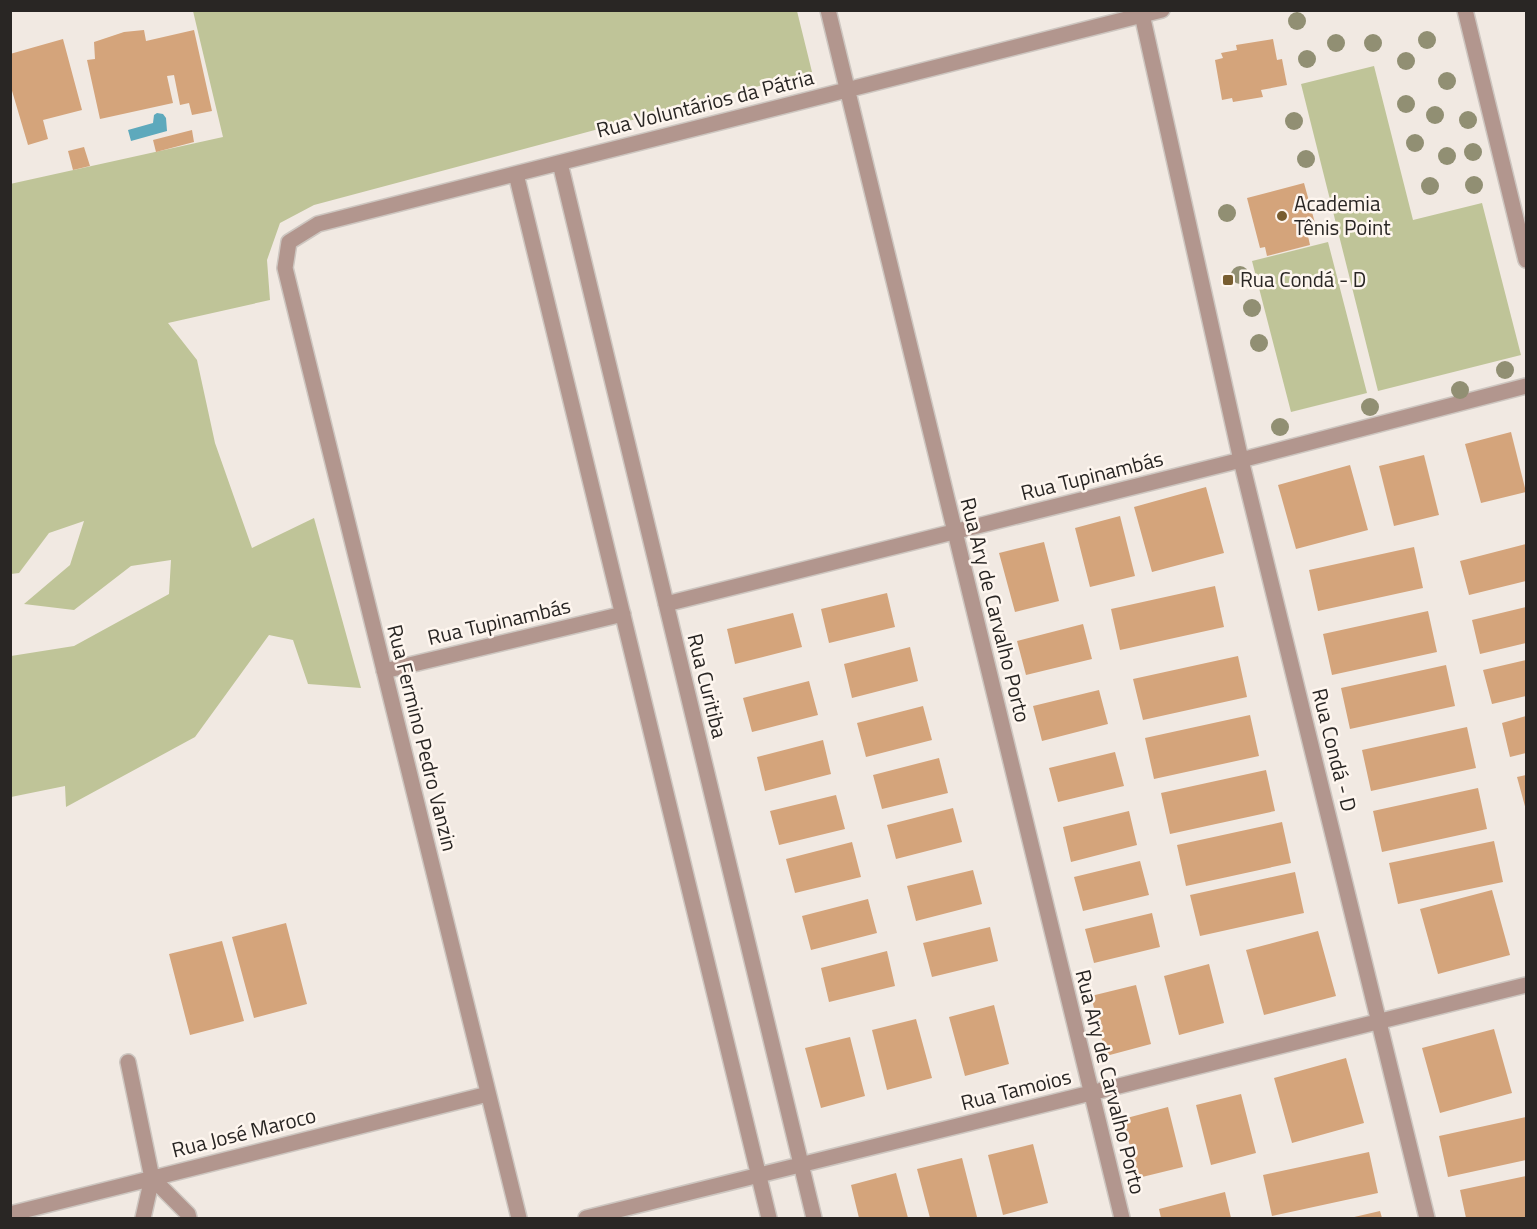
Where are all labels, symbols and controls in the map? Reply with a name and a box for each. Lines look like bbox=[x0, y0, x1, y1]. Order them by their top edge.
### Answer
street label: Rua Voluntários da Pátria bbox=[593, 60, 817, 146]
place label: Academia Tênis Point bbox=[1294, 187, 1391, 243]
marker: Academia Tênis Point bbox=[1275, 209, 1289, 223]
place label: Rua Condá - D bbox=[1240, 263, 1366, 295]
marker: Rua Condá - D bbox=[1221, 273, 1235, 287]
street label: Rua Tupinambás bbox=[1017, 442, 1166, 508]
street label: Rua Ary de Carvalho Porto bbox=[953, 494, 1039, 726]
street label: Rua Tupinambás bbox=[424, 589, 573, 653]
street label: Rua Fermino Pedro Vanzin bbox=[379, 621, 467, 854]
street label: Rua Curitiba bbox=[680, 630, 737, 742]
street label: Rua Condá - D bbox=[1304, 685, 1366, 815]
street label: Rua Ary de Carvalho Porto bbox=[1068, 966, 1154, 1198]
street label: Rua Tamoios bbox=[957, 1060, 1074, 1118]
street label: Rua José Maroco bbox=[168, 1099, 319, 1165]

